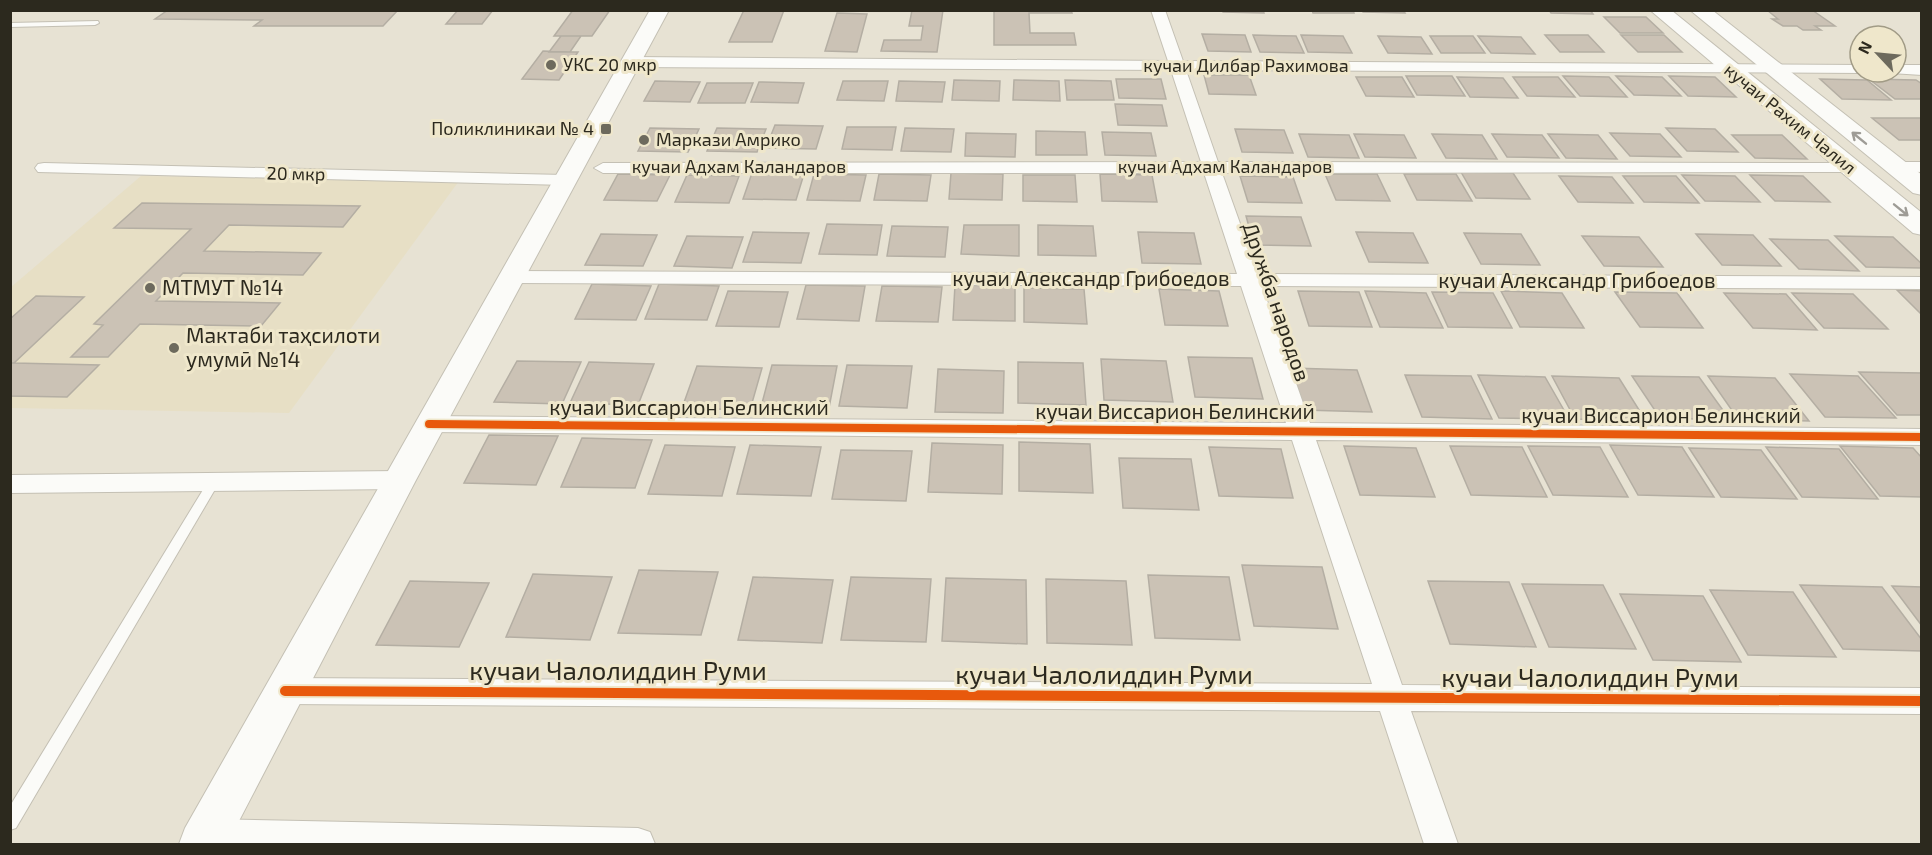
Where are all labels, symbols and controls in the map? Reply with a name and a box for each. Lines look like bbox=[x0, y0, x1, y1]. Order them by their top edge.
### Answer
north arrow bbox=[1848, 24, 1908, 84]
text: N bbox=[1853, 38, 1875, 57]
place label: УКС 20 мкр bbox=[563, 53, 657, 75]
street label: кучаи Дилбар Рахимова bbox=[1143, 54, 1349, 76]
marker: УКС 20 мкр bbox=[544, 58, 558, 72]
street label: кучаи Рахим Чалил bbox=[1720, 58, 1861, 178]
place label: Поликлиникаи № 4 bbox=[431, 117, 594, 139]
marker: Поликлиникаи № 4 bbox=[599, 122, 613, 136]
place label: Маркази Амрико bbox=[656, 128, 801, 150]
one-way arrow bbox=[1852, 132, 1868, 145]
marker: Маркази Амрико bbox=[637, 133, 651, 147]
street label: кучаи Адхам Каландаров bbox=[632, 155, 846, 177]
street label: кучаи Адхам Каландаров bbox=[1118, 155, 1332, 177]
street label: 20 мкр bbox=[267, 161, 326, 185]
one-way arrow bbox=[1893, 204, 1909, 217]
street label: Дружба народов bbox=[1238, 219, 1316, 385]
street label: кучаи Александр Грибоедов bbox=[952, 265, 1230, 291]
street label: кучаи Александр Грибоедов bbox=[1438, 267, 1716, 293]
place label: МТМУТ №14 bbox=[162, 274, 283, 299]
marker: МТМУТ №14 bbox=[143, 281, 157, 295]
place label: Мактаби таҳсилоти умумӣ №14 bbox=[186, 322, 380, 372]
marker: Мактаби таҳсилоти умумӣ №14 bbox=[167, 341, 181, 355]
street label: кучаи Виссарион Белинский bbox=[549, 394, 829, 420]
street label: кучаи Виссарион Белинский bbox=[1035, 398, 1315, 424]
street label: кучаи Виссарион Белинский bbox=[1521, 402, 1801, 428]
street label: кучаи Чалолиддин Руми bbox=[469, 654, 767, 686]
street label: кучаи Чалолиддин Руми bbox=[955, 658, 1253, 690]
street label: кучаи Чалолиддин Руми bbox=[1441, 661, 1739, 693]

